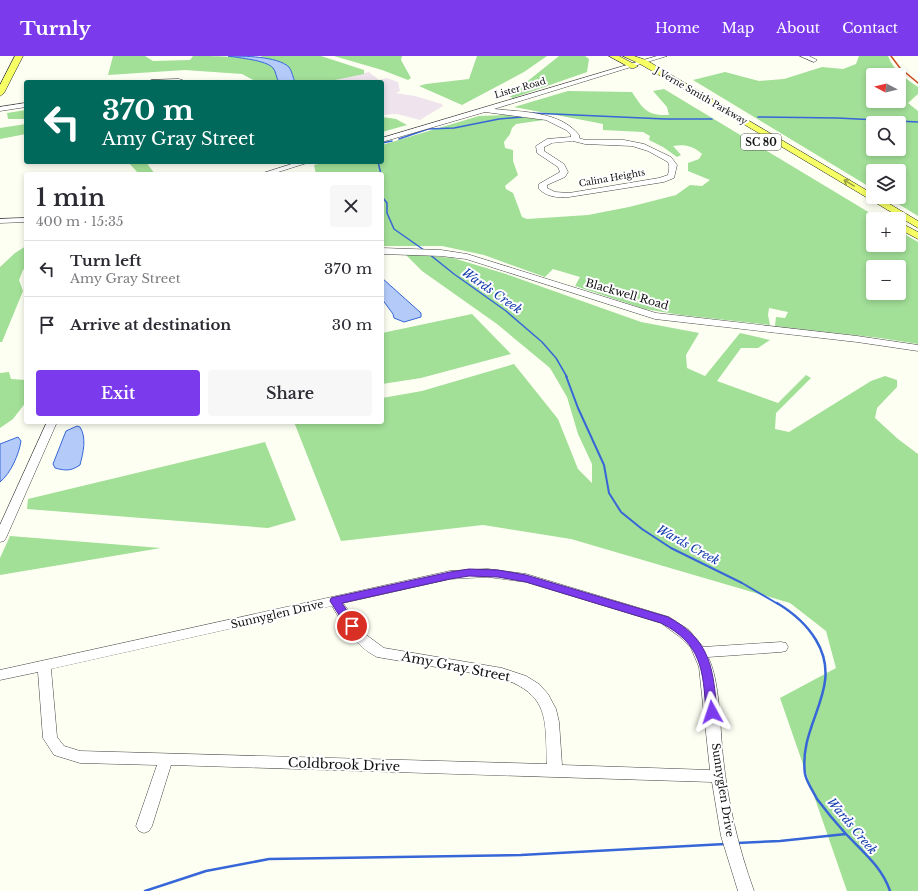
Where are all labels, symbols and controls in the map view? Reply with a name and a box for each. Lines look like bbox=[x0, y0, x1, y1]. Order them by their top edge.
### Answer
text: Turnly bbox=[20, 17, 91, 40]
text: Home bbox=[655, 19, 700, 37]
text: Map bbox=[722, 19, 754, 37]
text: About bbox=[776, 19, 820, 37]
text: Contact bbox=[842, 19, 898, 37]
street label: J Verne Smith Parkway bbox=[652, 64, 750, 127]
north arrow bbox=[866, 68, 906, 108]
map controls bbox=[866, 68, 906, 300]
street label: Lister Road bbox=[493, 75, 547, 100]
text: 370 m bbox=[102, 93, 194, 128]
icon: left bbox=[36, 96, 88, 148]
button: search bbox=[866, 116, 906, 156]
text: Amy Gray Street bbox=[102, 128, 255, 150]
road number: SC 80 bbox=[741, 134, 781, 150]
button: layers bbox=[866, 164, 906, 204]
street label: Calina Heights bbox=[578, 166, 646, 189]
one-way arrow bbox=[843, 179, 855, 187]
text: 1 min bbox=[36, 183, 105, 212]
button: close bbox=[330, 185, 372, 227]
button: + bbox=[866, 212, 906, 252]
text: 400 m · 15:35 bbox=[36, 213, 123, 230]
text: Turn left bbox=[70, 251, 141, 270]
icon: left bbox=[36, 258, 58, 280]
text: 370 m bbox=[324, 259, 372, 278]
button: − bbox=[866, 260, 906, 300]
water label: Wards Creek bbox=[460, 265, 525, 317]
text: Amy Gray Street bbox=[70, 270, 181, 287]
street label: Blackwell Road bbox=[584, 275, 671, 313]
icon: arrive bbox=[36, 314, 58, 336]
text: Arrive at destination bbox=[70, 315, 231, 334]
text: 30 m bbox=[332, 315, 372, 334]
button: Exit bbox=[36, 370, 200, 416]
button: Share bbox=[208, 370, 372, 416]
water label: Wards Creek bbox=[654, 521, 722, 568]
street label: Sunnyglen Drive bbox=[229, 597, 325, 631]
pin bbox=[335, 609, 369, 643]
icon: arrive bbox=[341, 615, 363, 637]
street label: Amy Gray Street bbox=[399, 647, 512, 685]
position arrow bbox=[691, 691, 733, 733]
street label: Sunnyglen Drive bbox=[709, 742, 737, 838]
street label: Coldbrook Drive bbox=[288, 754, 400, 775]
water label: Wards Creek bbox=[824, 794, 880, 857]

